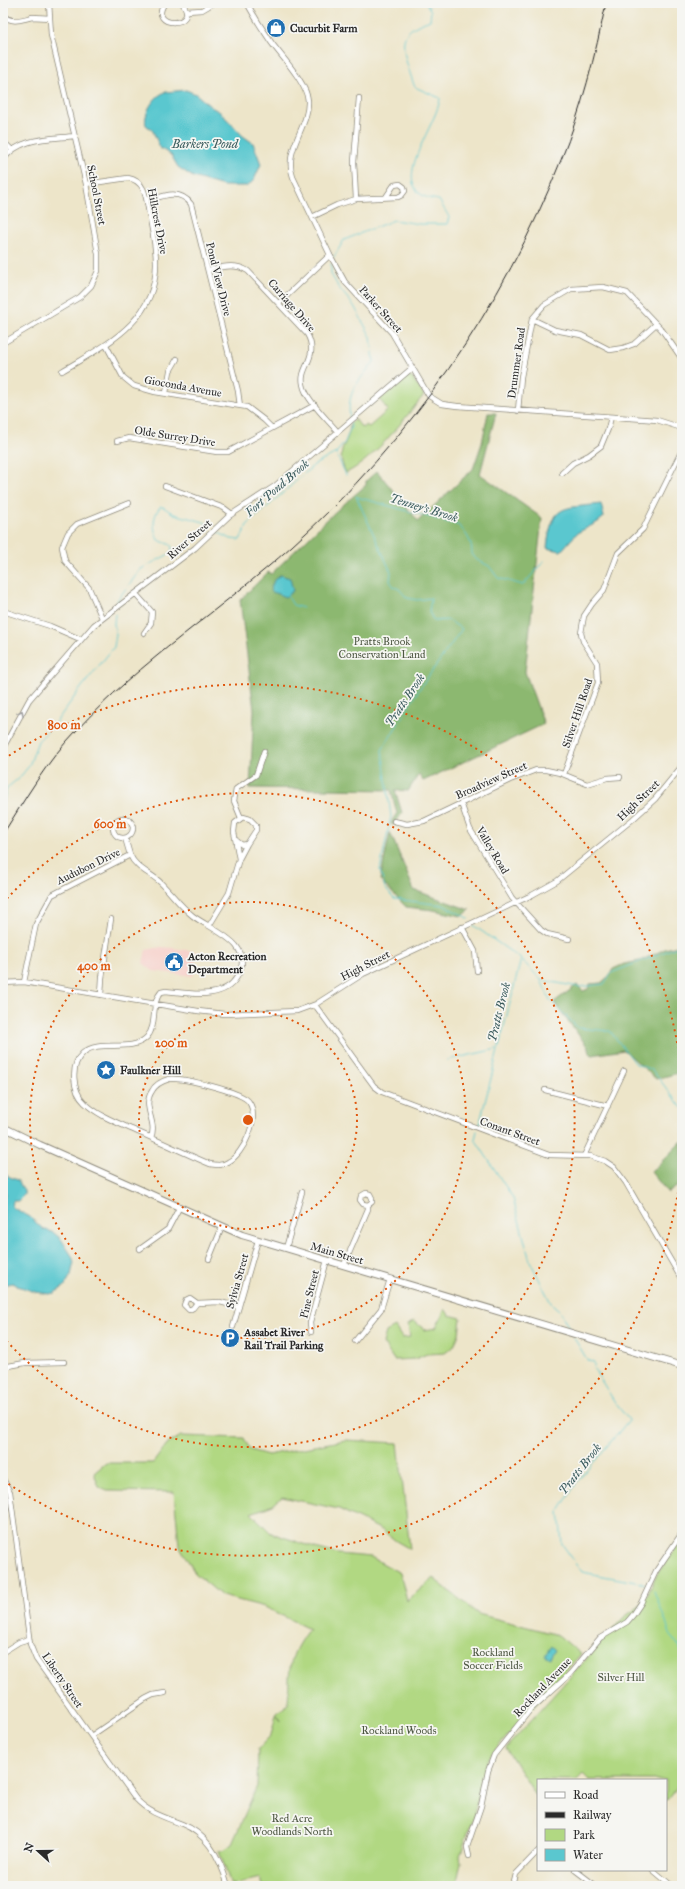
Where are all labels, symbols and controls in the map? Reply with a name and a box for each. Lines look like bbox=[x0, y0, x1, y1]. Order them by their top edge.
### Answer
shop icon: Cucurbit Farm bbox=[265, 17, 287, 39]
place label: Cucurbit Farm bbox=[290, 22, 358, 35]
water label: Barkers Pond bbox=[171, 137, 239, 151]
street label: School Street bbox=[84, 164, 109, 226]
street label: Hillcrest Drive bbox=[145, 187, 170, 256]
street label: Pond View Drive bbox=[203, 241, 234, 318]
street label: Carriage Drive bbox=[265, 276, 318, 335]
street label: Parker Street bbox=[356, 283, 405, 335]
street label: Drummer Road bbox=[505, 326, 528, 399]
street label: Gioconda Avenue bbox=[143, 373, 223, 400]
street label: Olde Surrey Drive bbox=[134, 424, 217, 449]
water label: Fort Pond Brook bbox=[242, 456, 312, 520]
water label: Tenney's Brook bbox=[388, 491, 460, 525]
street label: River Street bbox=[165, 517, 214, 562]
park label: Pratts Brook Conservation Land bbox=[339, 635, 426, 661]
water label: Pratts Brook bbox=[382, 670, 428, 729]
street label: Silver Hill Road bbox=[559, 676, 596, 750]
one-way arrow bbox=[17, 710, 24, 717]
text: 800 m bbox=[47, 718, 81, 732]
street label: Broadview Street bbox=[453, 759, 529, 802]
street label: High Street bbox=[615, 777, 662, 824]
text: 600 m bbox=[94, 817, 127, 831]
street label: Valley Road bbox=[473, 823, 512, 877]
street label: Audubon Drive bbox=[53, 845, 123, 888]
street label: High Street bbox=[338, 947, 392, 983]
place label: Acton Recreation Department bbox=[187, 950, 266, 977]
public building icon: Acton Recreation Department bbox=[163, 951, 185, 973]
text: 400 m bbox=[77, 959, 112, 974]
water label: Pratts Brook bbox=[485, 980, 513, 1043]
text: 200 m bbox=[155, 1036, 188, 1050]
place icon: Faulkner Hill bbox=[95, 1059, 117, 1081]
place label: Faulkner Hill bbox=[120, 1064, 182, 1077]
centre of rings bbox=[241, 1113, 255, 1127]
street label: Conant Street bbox=[478, 1115, 542, 1148]
street label: Main Street bbox=[309, 1240, 365, 1267]
street label: Sylvia Street bbox=[223, 1252, 252, 1310]
street label: Pine Street bbox=[297, 1268, 322, 1320]
place label: Assabet River Rail Trail Parking bbox=[243, 1326, 324, 1352]
parking icon: Assabet River Rail Trail Parking bbox=[219, 1327, 241, 1349]
water label: Pratts Brook bbox=[556, 1440, 605, 1497]
park label: Rockland Soccer Fields bbox=[463, 1646, 523, 1672]
street label: Liberty Street bbox=[39, 1650, 86, 1710]
street label: Rockland Avenue bbox=[511, 1655, 574, 1720]
park label: Silver Hill bbox=[598, 1671, 644, 1684]
park label: Rockland Woods bbox=[361, 1724, 437, 1737]
legend bbox=[537, 1779, 667, 1871]
text: Road bbox=[573, 1788, 599, 1802]
text: Railway bbox=[573, 1808, 612, 1822]
park label: Red Acre Woodlands North bbox=[251, 1812, 333, 1838]
text: Park bbox=[573, 1828, 595, 1842]
north arrow bbox=[18, 1831, 58, 1871]
text: N bbox=[21, 1840, 37, 1854]
text: Water bbox=[573, 1848, 603, 1862]

